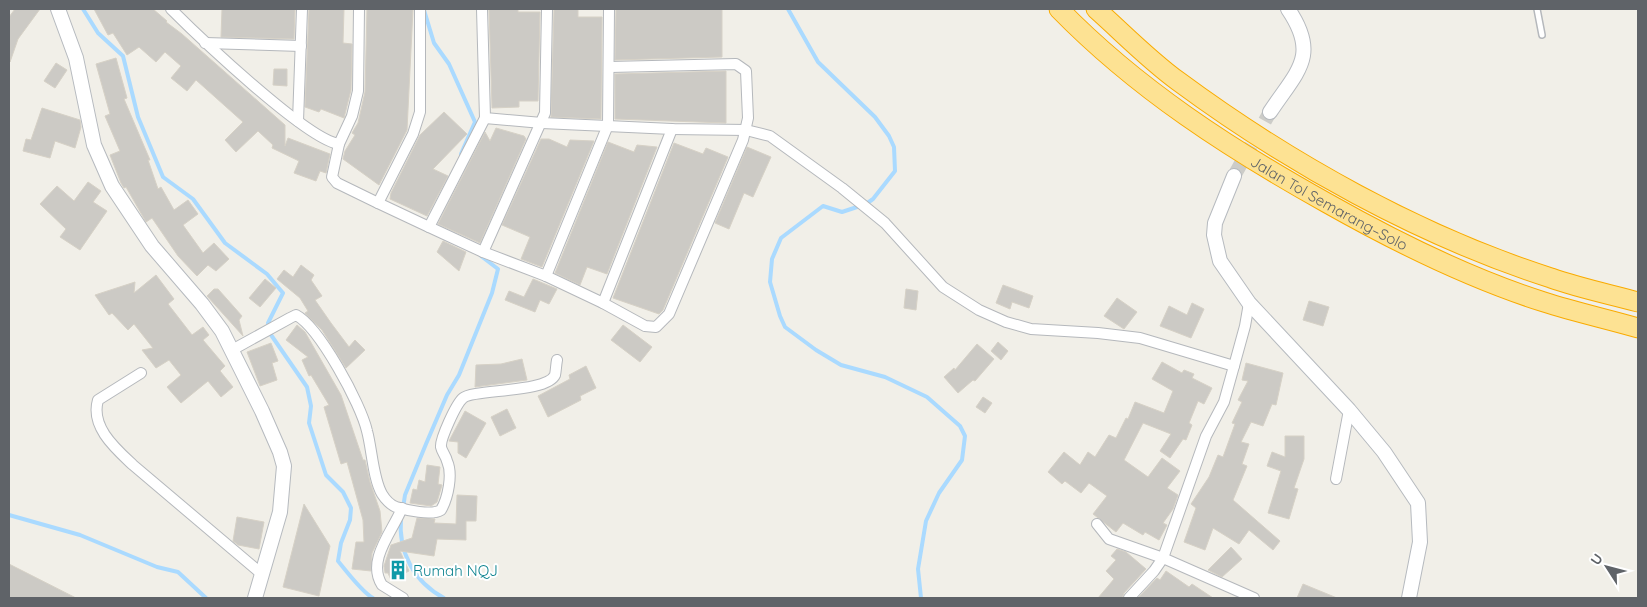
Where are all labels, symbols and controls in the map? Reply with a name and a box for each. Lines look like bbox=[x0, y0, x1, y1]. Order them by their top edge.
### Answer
street label: Jalan Tol Semarang–Solo bbox=[1247, 151, 1411, 254]
north arrow bbox=[1582, 542, 1632, 592]
text: U bbox=[1586, 550, 1607, 569]
building icon: Rumah NQJ bbox=[387, 559, 409, 581]
place label: Rumah NQJ bbox=[413, 561, 498, 580]

